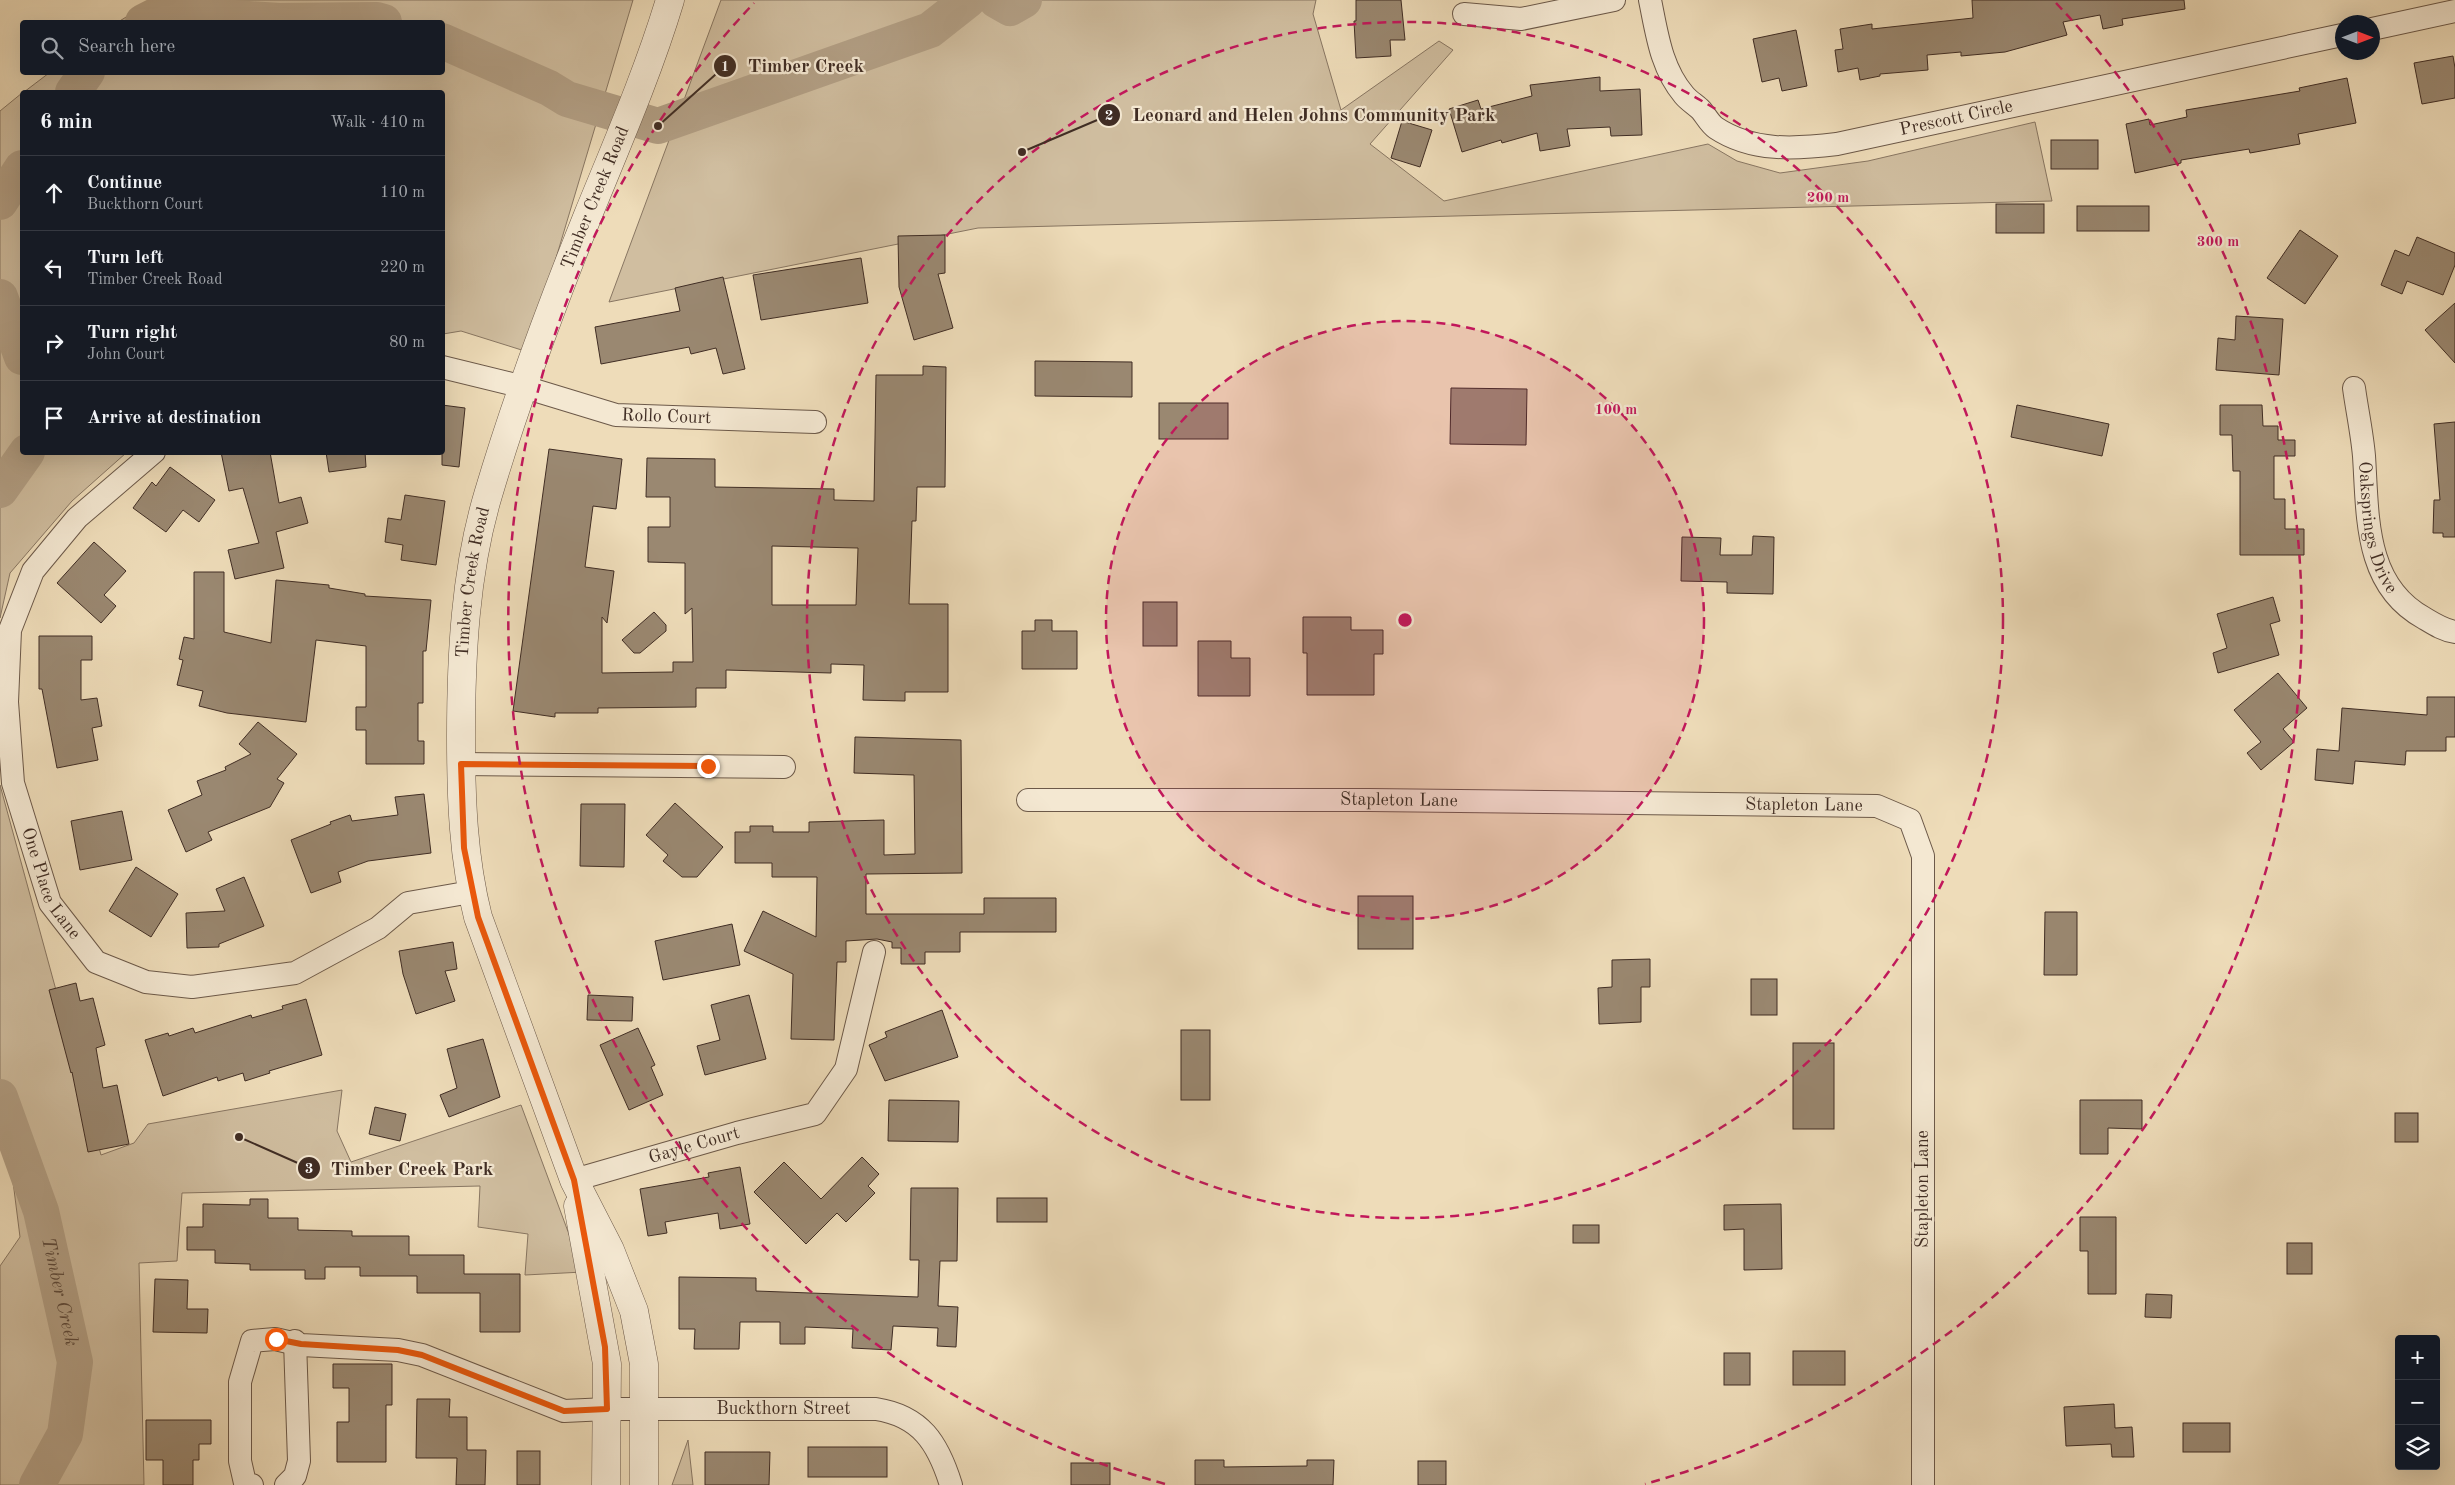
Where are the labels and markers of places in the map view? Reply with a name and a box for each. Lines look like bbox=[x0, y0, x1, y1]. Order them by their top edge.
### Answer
callout: Timber Creek bbox=[712, 49, 874, 83]
callout: Leonard and Helen Johns Community Park bbox=[1097, 98, 1505, 132]
centre of rings bbox=[1396, 611, 1414, 629]
callout: Timber Creek Park bbox=[296, 1151, 504, 1185]

